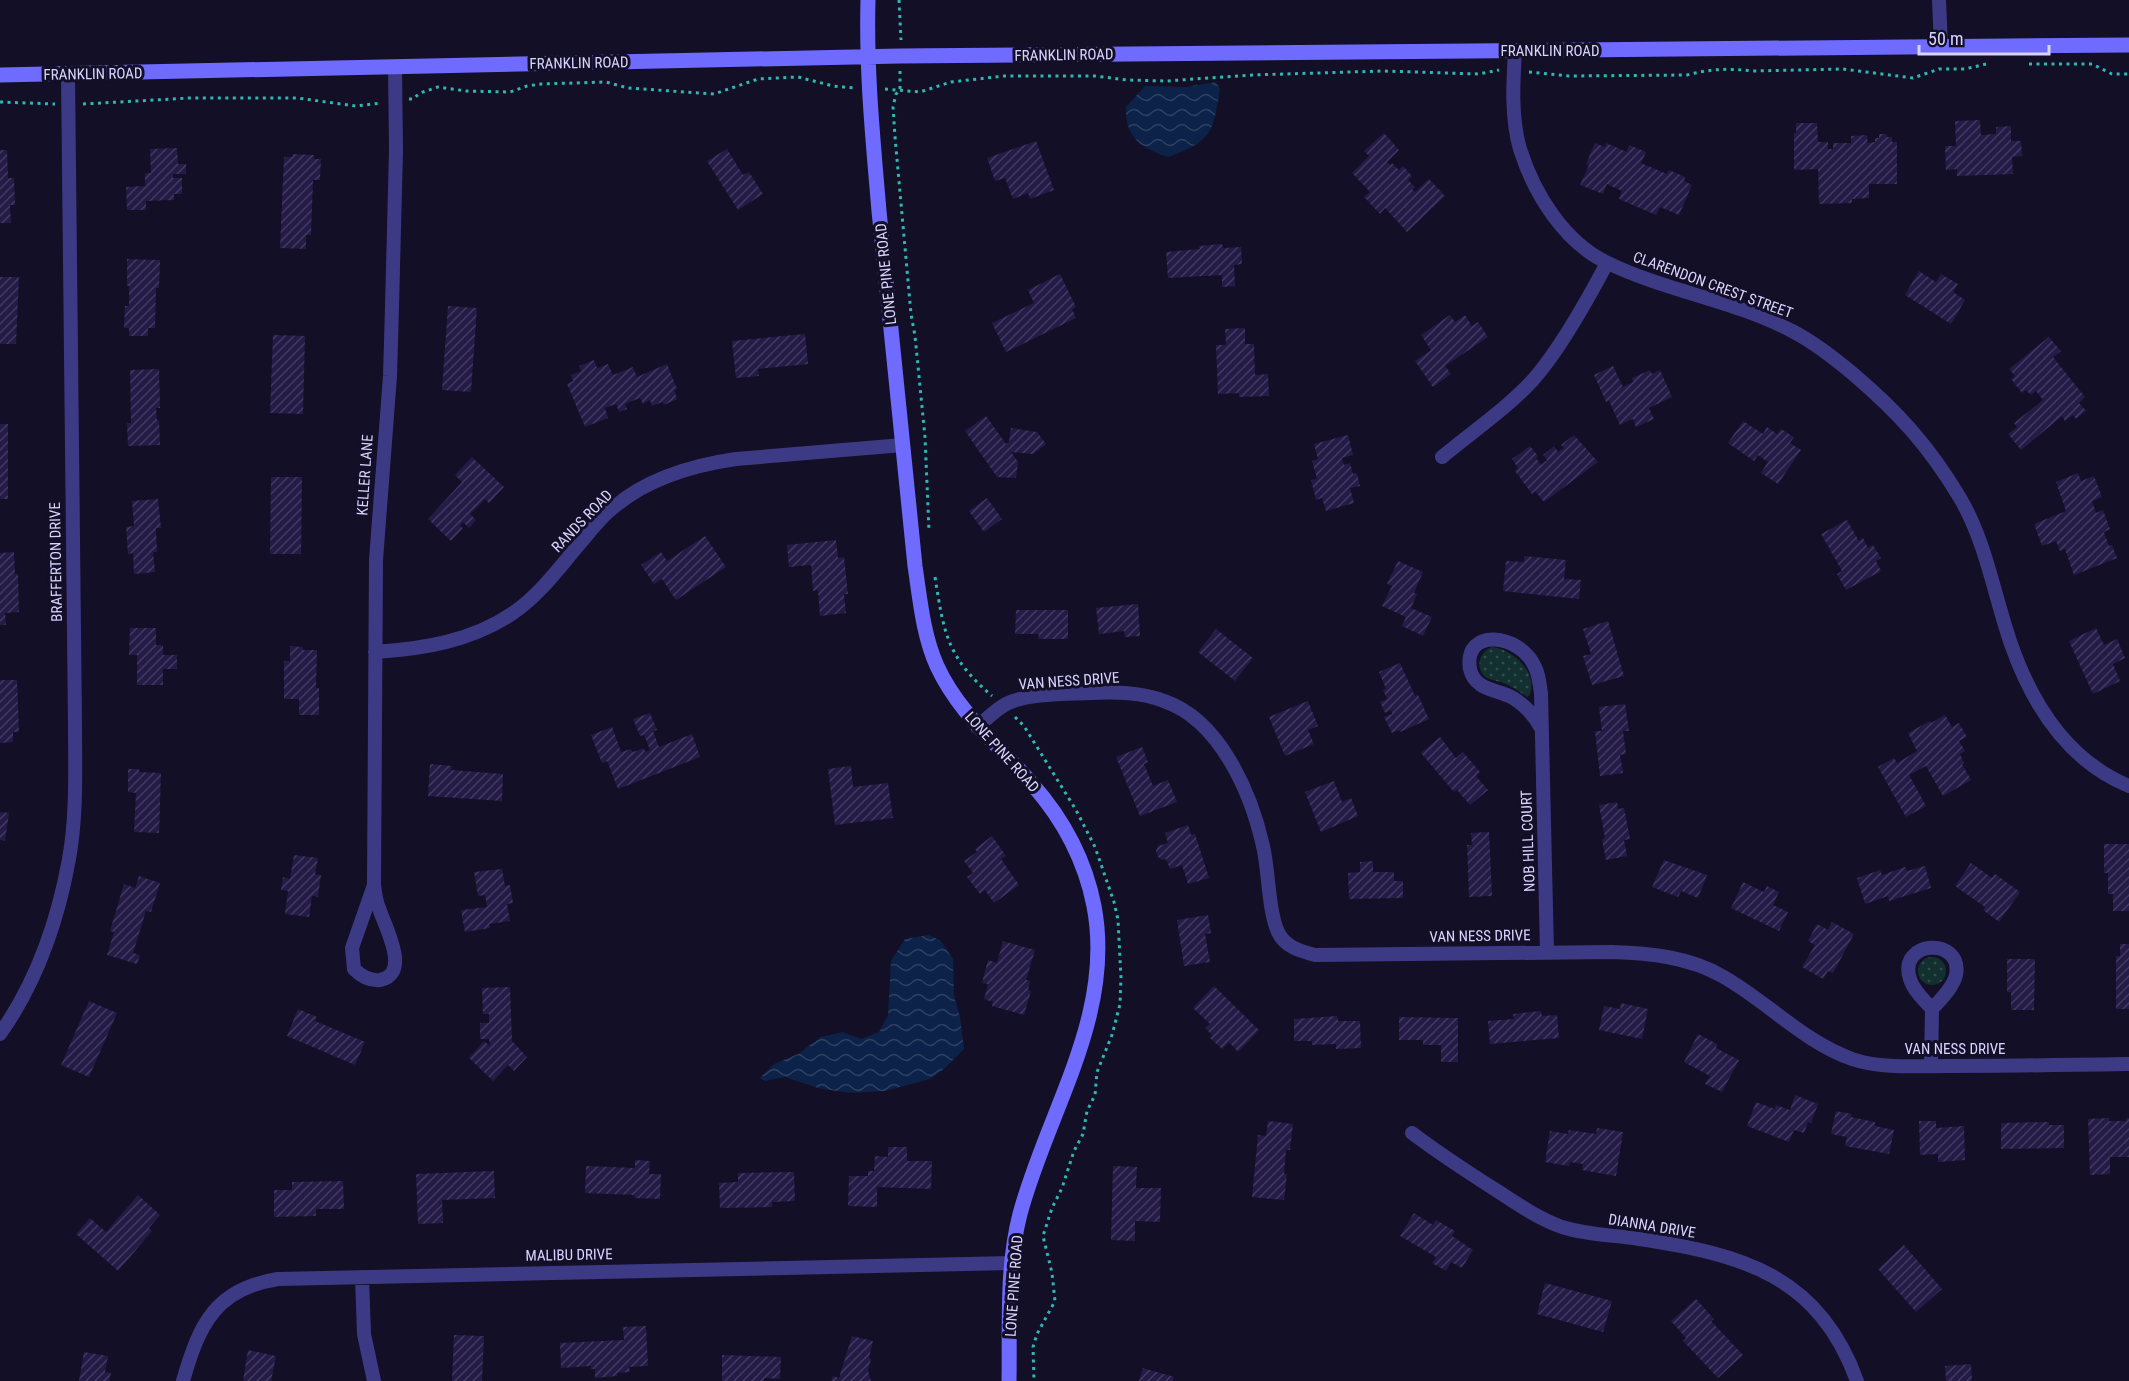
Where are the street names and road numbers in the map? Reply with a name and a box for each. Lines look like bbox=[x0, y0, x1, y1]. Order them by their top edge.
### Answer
street label: FRANKLIN ROAD bbox=[1501, 42, 1599, 60]
street label: FRANKLIN ROAD bbox=[1014, 45, 1114, 65]
street label: FRANKLIN ROAD bbox=[529, 53, 629, 73]
street label: FRANKLIN ROAD bbox=[43, 64, 143, 84]
street label: LONE PINE ROAD bbox=[872, 222, 900, 326]
street label: CLARENDON CREST STREET bbox=[1631, 248, 1795, 322]
street label: KELLER LANE bbox=[353, 434, 377, 516]
street label: RANDS ROAD bbox=[548, 486, 616, 556]
street label: BRAFFERTON DRIVE bbox=[46, 502, 66, 622]
street label: VAN NESS DRIVE bbox=[1018, 668, 1120, 694]
street label: LONE PINE ROAD bbox=[961, 708, 1043, 796]
street label: NOB HILL COURT bbox=[1517, 790, 1539, 892]
street label: VAN NESS DRIVE bbox=[1429, 926, 1531, 946]
street label: VAN NESS DRIVE bbox=[1904, 1040, 2006, 1058]
street label: DIANNA DRIVE bbox=[1607, 1210, 1697, 1242]
street label: LONE PINE ROAD bbox=[1001, 1234, 1027, 1338]
street label: MALIBU DRIVE bbox=[525, 1245, 613, 1265]

